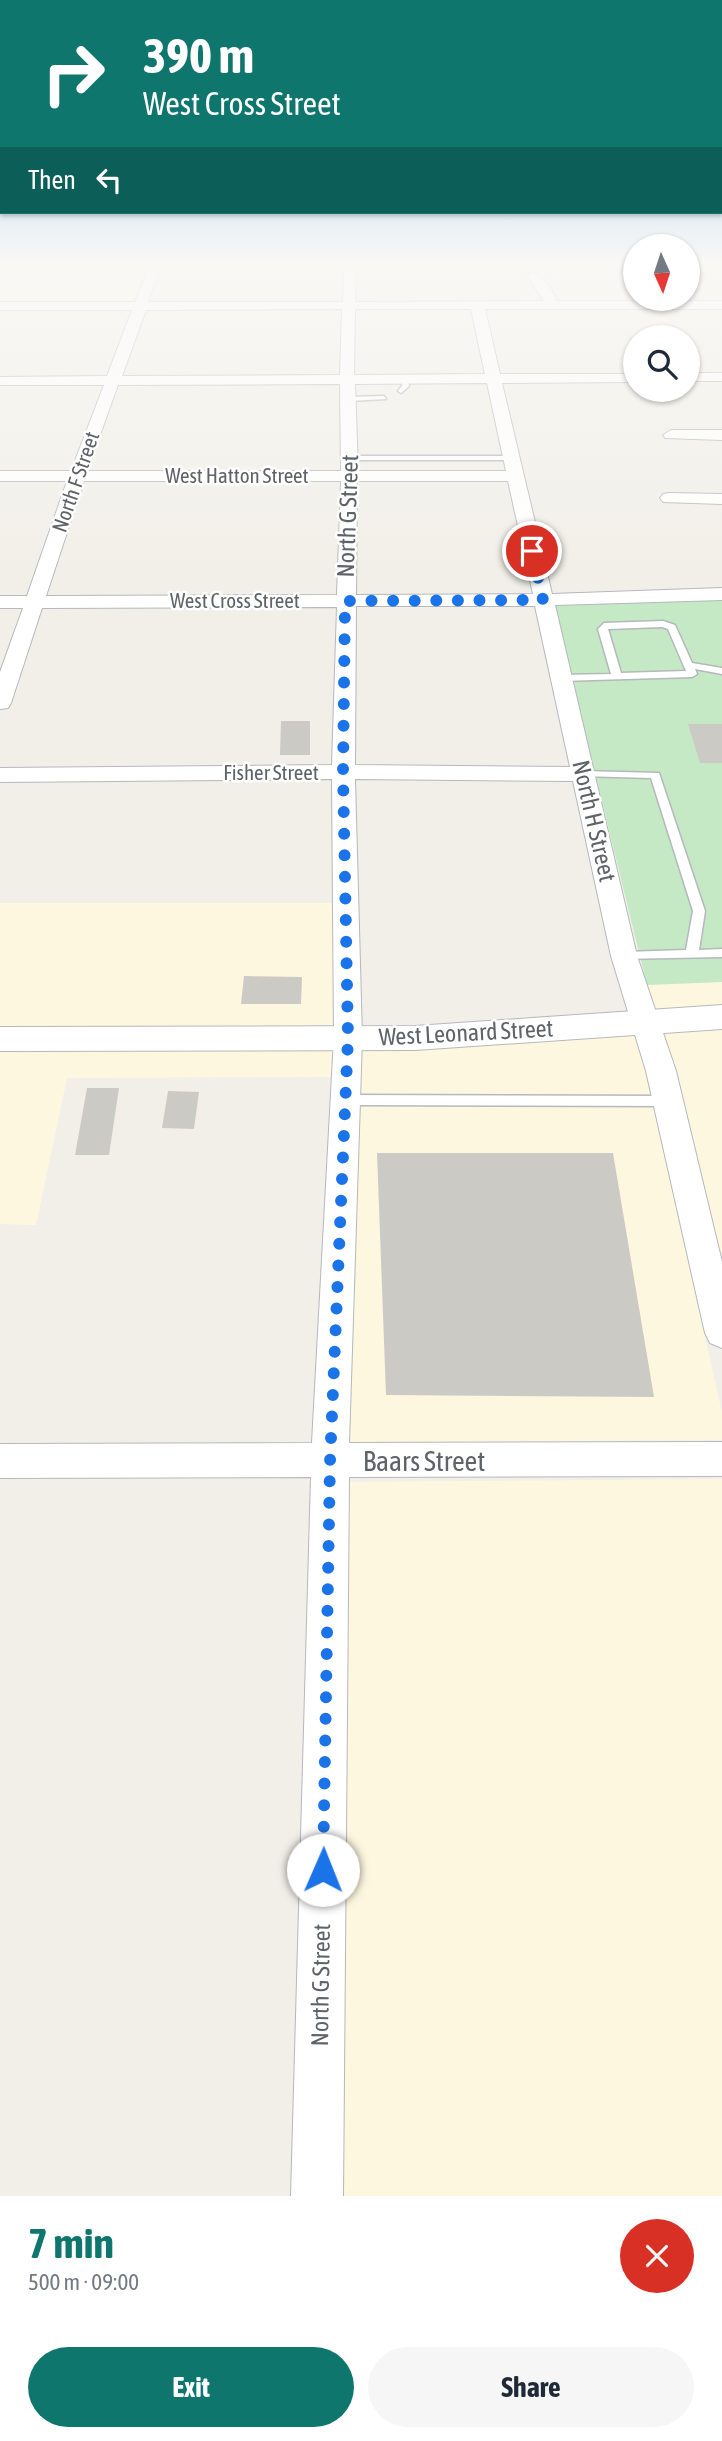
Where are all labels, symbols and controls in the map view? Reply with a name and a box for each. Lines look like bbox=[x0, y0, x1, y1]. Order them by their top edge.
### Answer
text: 390 m bbox=[143, 27, 254, 83]
icon: right bbox=[28, 28, 119, 119]
text: West Cross Street bbox=[143, 85, 341, 122]
icon: left bbox=[90, 161, 128, 199]
text: Then bbox=[28, 165, 76, 195]
north arrow bbox=[623, 234, 700, 312]
map controls bbox=[623, 234, 700, 402]
button: search bbox=[623, 325, 700, 402]
street label: North F Street bbox=[47, 428, 103, 535]
street label: North G Street bbox=[332, 454, 363, 578]
street label: West Hatton Street bbox=[165, 463, 309, 487]
pin bbox=[502, 521, 562, 581]
icon: arrive bbox=[513, 532, 551, 570]
street label: West Cross Street bbox=[170, 588, 300, 612]
street label: North H Street bbox=[567, 757, 622, 884]
street label: Fisher Street bbox=[223, 760, 319, 784]
street label: West Leonard Street bbox=[378, 1014, 554, 1051]
street label: Baars Street bbox=[363, 1445, 485, 1477]
position arrow bbox=[286, 1833, 360, 1907]
street label: North G Street bbox=[306, 1923, 335, 2047]
text: 7 min bbox=[28, 2219, 114, 2267]
button: close bbox=[620, 2219, 694, 2293]
text: 500 m · 09:00 bbox=[28, 2269, 139, 2295]
button: Exit bbox=[28, 2347, 354, 2427]
button: Share bbox=[368, 2347, 694, 2427]

